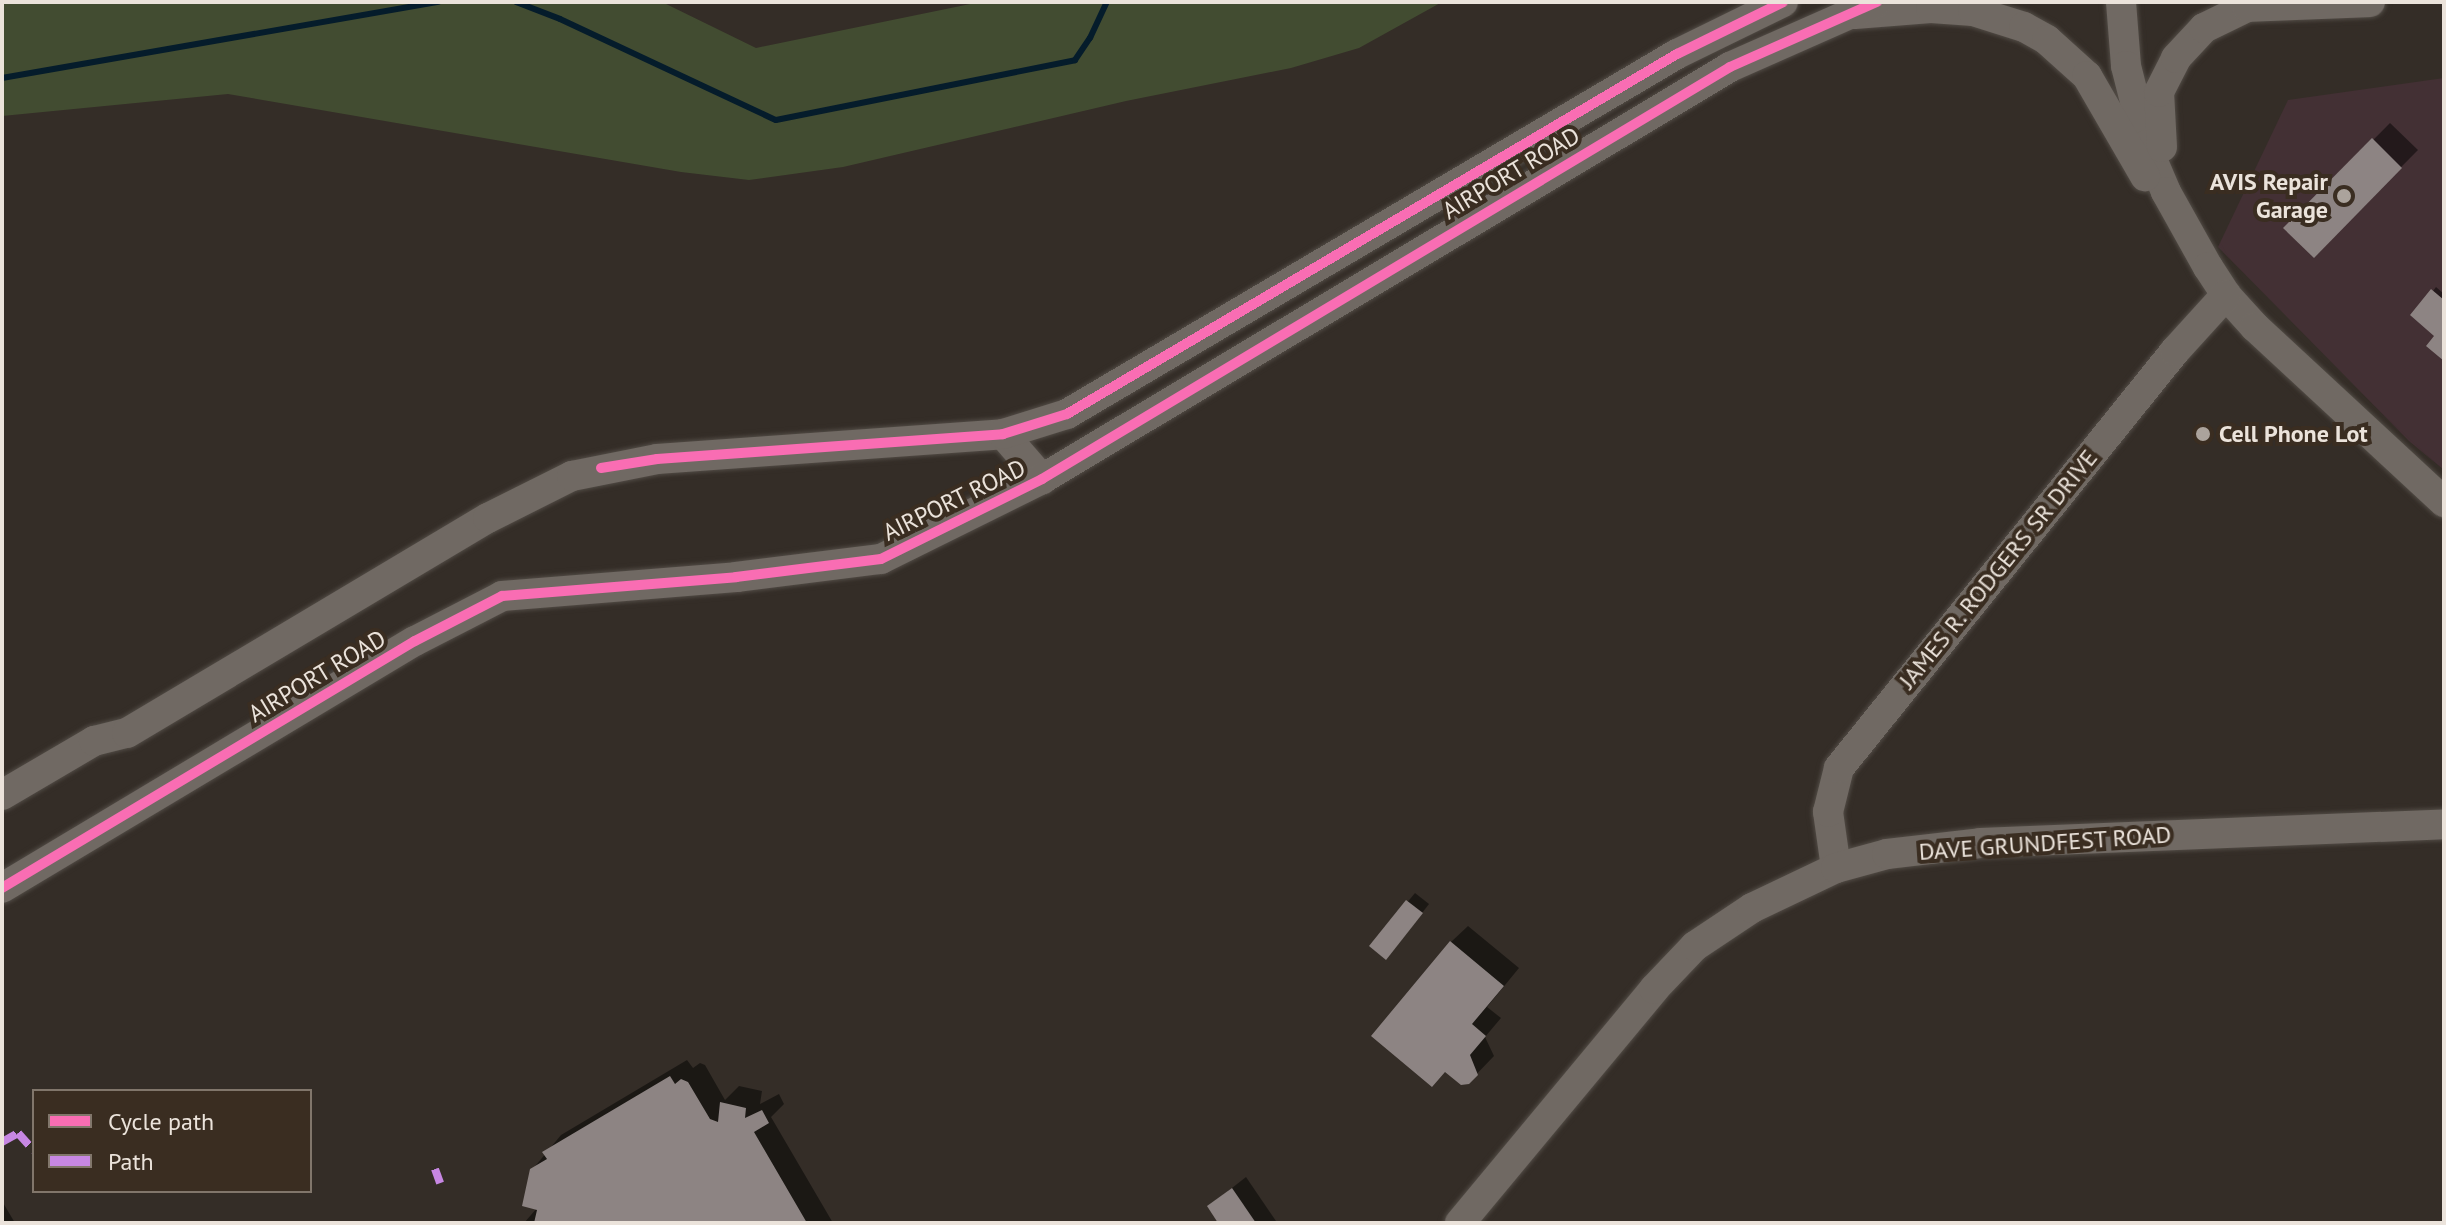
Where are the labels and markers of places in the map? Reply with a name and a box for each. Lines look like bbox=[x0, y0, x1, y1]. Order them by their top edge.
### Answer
place label: AVIS Repair Garage bbox=[2210, 168, 2328, 224]
marker: AVIS Repair Garage bbox=[2335, 187, 2353, 205]
place label: Cell Phone Lot bbox=[2219, 420, 2368, 448]
marker: Cell Phone Lot bbox=[2194, 425, 2212, 443]

